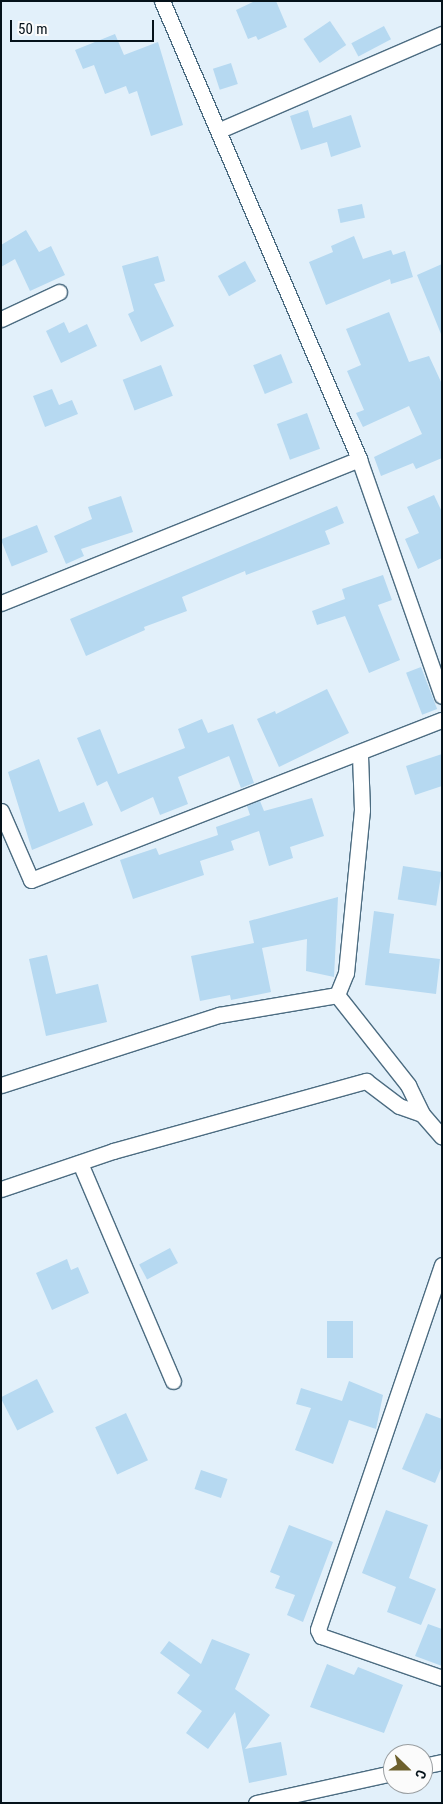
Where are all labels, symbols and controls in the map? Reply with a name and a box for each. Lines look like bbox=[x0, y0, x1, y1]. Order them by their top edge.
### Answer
scale bar bbox=[12, 10, 156, 42]
text: 50 m bbox=[18, 20, 48, 38]
north arrow bbox=[383, 1744, 433, 1794]
text: С bbox=[412, 1768, 430, 1781]

